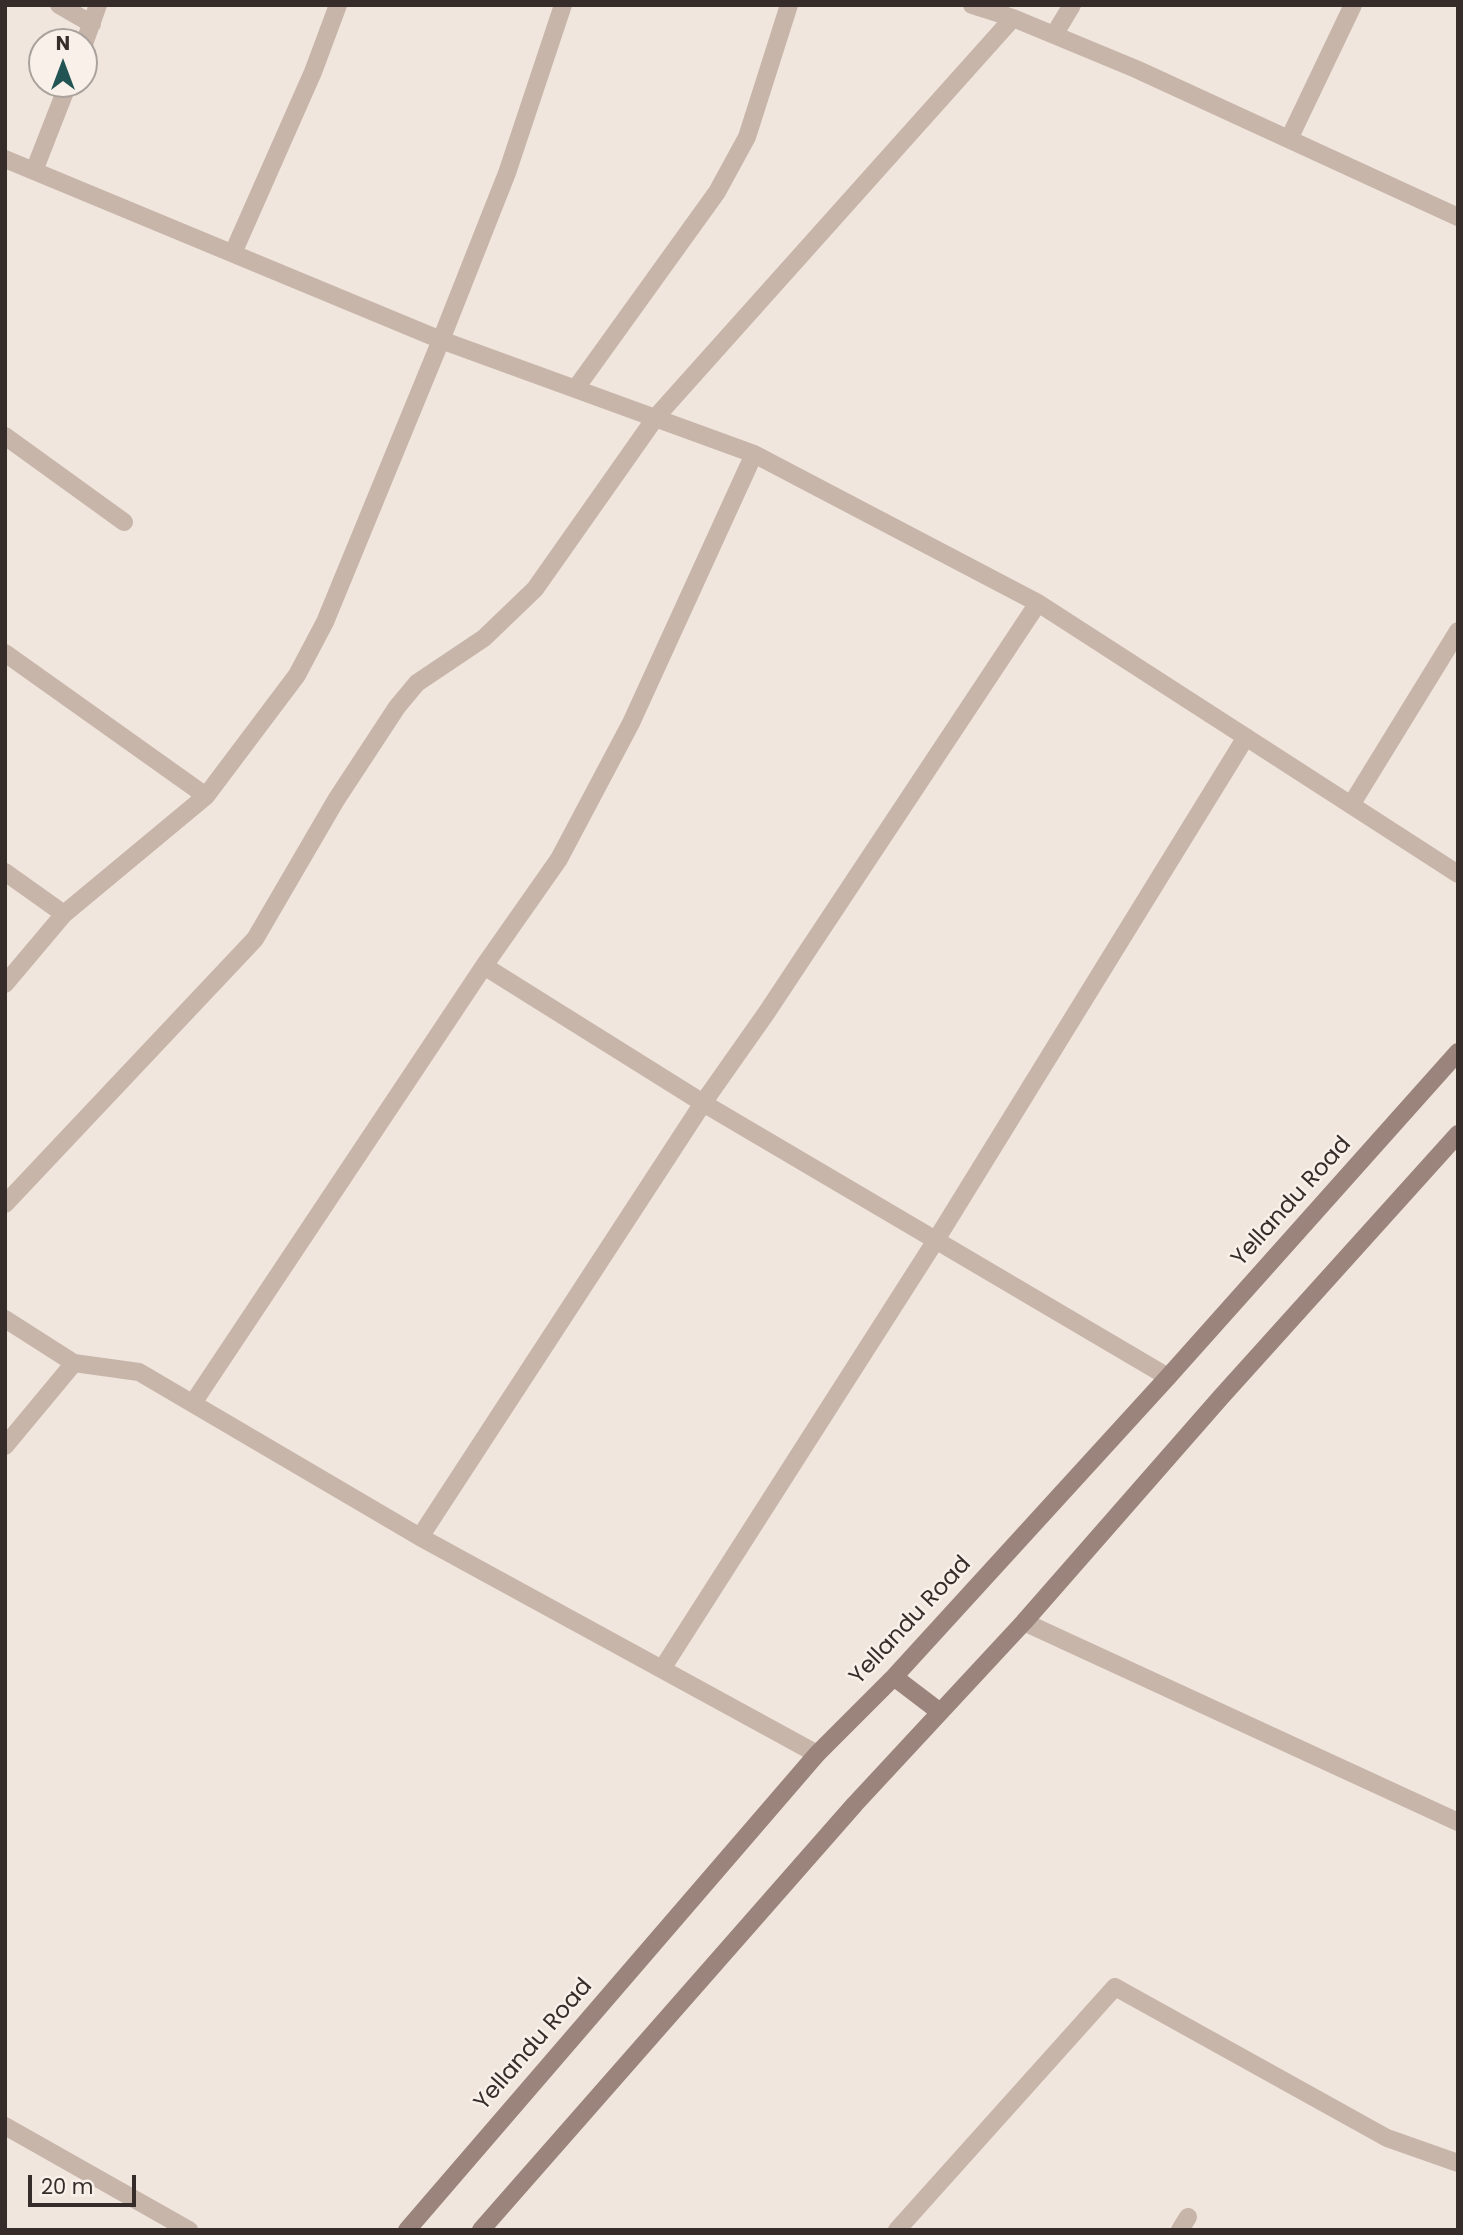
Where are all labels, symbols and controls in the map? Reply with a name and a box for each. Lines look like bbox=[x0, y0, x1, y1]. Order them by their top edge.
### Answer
north arrow bbox=[28, 28, 98, 98]
text: N bbox=[56, 30, 70, 57]
street label: Yellandu Road bbox=[1226, 1131, 1358, 1273]
street label: Yellandu Road bbox=[844, 1551, 978, 1691]
street label: Yellandu Road bbox=[469, 1973, 599, 2117]
scale bar bbox=[32, 2162, 140, 2206]
text: 20 m bbox=[41, 2172, 94, 2201]

